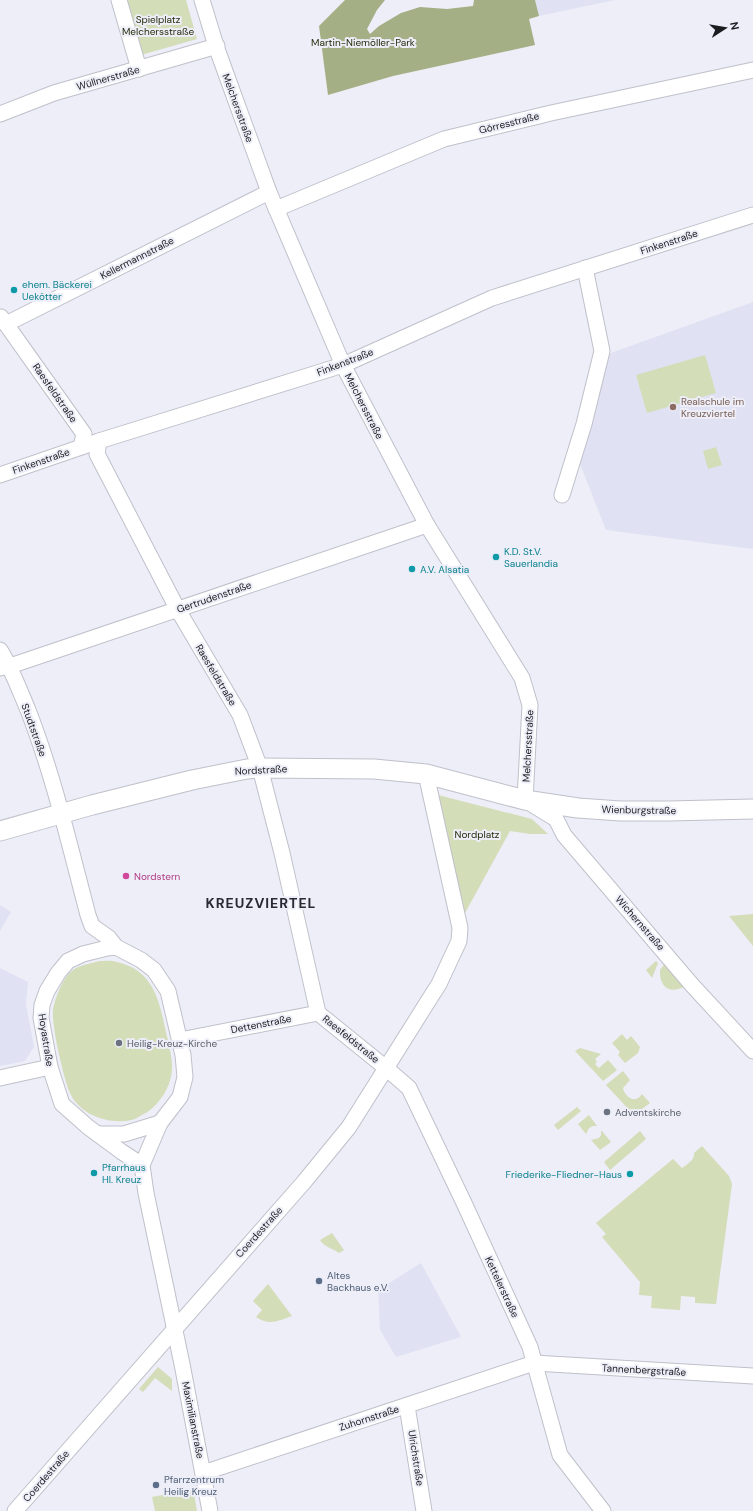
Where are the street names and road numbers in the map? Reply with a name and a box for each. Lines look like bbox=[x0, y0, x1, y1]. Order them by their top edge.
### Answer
street label: Wüllnerstraße bbox=[75, 63, 141, 93]
street label: Melchersstraße bbox=[220, 72, 257, 144]
street label: Görresstraße bbox=[478, 109, 541, 137]
street label: Finkenstraße bbox=[639, 227, 700, 257]
street label: Kellermannstraße bbox=[98, 234, 176, 282]
street label: Finkenstraße bbox=[315, 345, 375, 379]
street label: Raesfeldstraße bbox=[30, 361, 80, 425]
street label: Melchersstraße bbox=[342, 371, 386, 441]
street label: Finkenstraße bbox=[11, 445, 72, 477]
street label: Gertrudenstraße bbox=[175, 578, 253, 616]
street label: Raesfeldstraße bbox=[193, 642, 240, 708]
street label: Studtstraße bbox=[18, 702, 50, 759]
street label: Melchersstraße bbox=[520, 709, 536, 782]
street label: Nordstraße bbox=[234, 762, 288, 778]
street label: Wienburgstraße bbox=[602, 803, 677, 817]
street label: Wichernstraße bbox=[613, 893, 668, 953]
street label: Dettenstraße bbox=[230, 1012, 293, 1036]
street label: Raesfeldstraße bbox=[320, 1012, 382, 1066]
street label: Hoyastraße bbox=[35, 1013, 57, 1068]
street label: Coerdestraße bbox=[233, 1204, 286, 1260]
street label: Kettelerstraße bbox=[482, 1254, 522, 1320]
street label: Tannenbergstraße bbox=[602, 1361, 687, 1379]
street label: Maximilianstraße bbox=[179, 1380, 207, 1460]
street label: Zuhornstraße bbox=[337, 1402, 401, 1434]
street label: Ulrichstraße bbox=[405, 1429, 427, 1487]
street label: Coerdestraße bbox=[20, 1447, 72, 1505]

